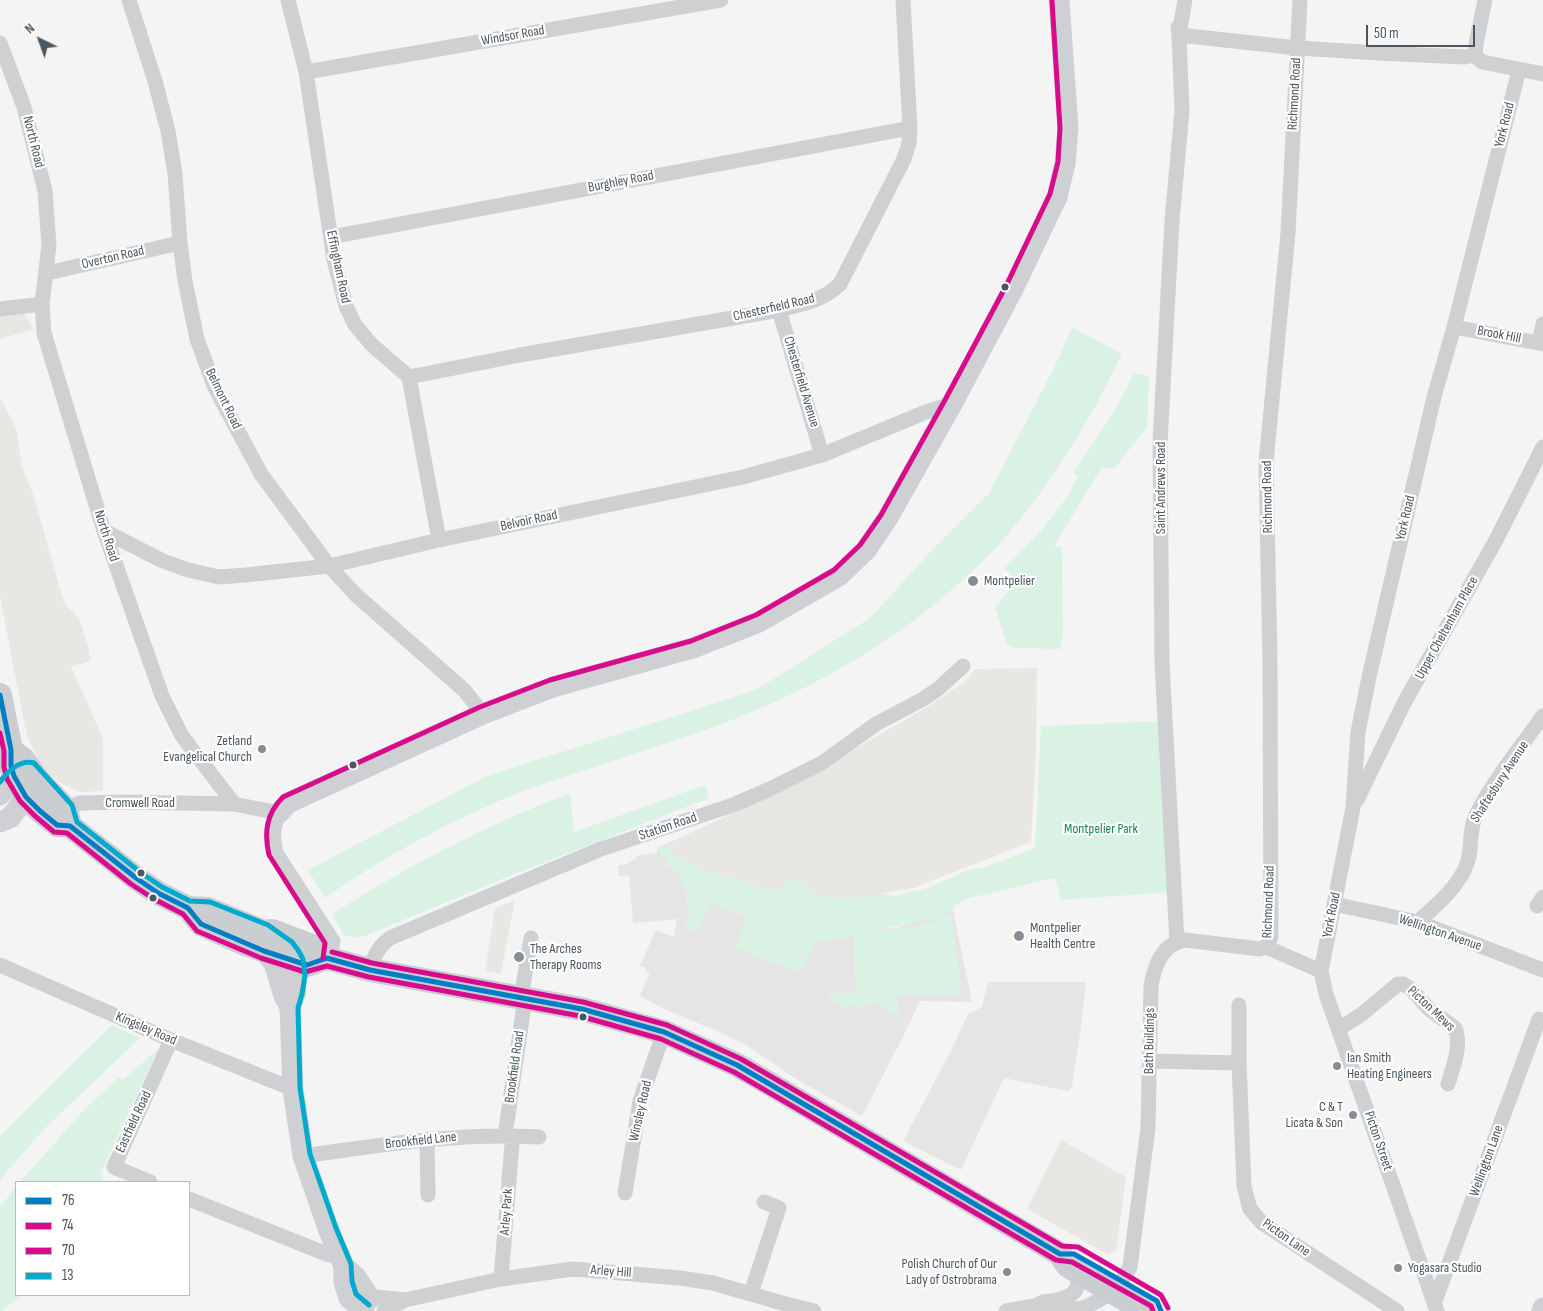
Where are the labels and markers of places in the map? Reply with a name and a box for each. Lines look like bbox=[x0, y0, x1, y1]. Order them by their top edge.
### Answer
unlabelled marker bbox=[1000, 282, 1010, 292]
place label: Montpelier bbox=[984, 573, 1035, 589]
marker: Montpelier bbox=[966, 574, 980, 588]
place label: Zetland Evangelical Church bbox=[163, 733, 252, 766]
marker: Zetland Evangelical Church bbox=[256, 743, 268, 755]
unlabelled marker bbox=[348, 760, 358, 770]
unlabelled marker bbox=[136, 868, 146, 878]
unlabelled marker bbox=[148, 893, 158, 903]
place label: Montpelier Health Centre bbox=[1030, 920, 1095, 952]
marker: Montpelier Health Centre bbox=[1012, 929, 1026, 943]
place label: The Arches Therapy Rooms bbox=[530, 941, 602, 974]
marker: The Arches Therapy Rooms bbox=[512, 950, 526, 964]
unlabelled marker bbox=[578, 1012, 588, 1022]
place label: Ian Smith Heating Engineers bbox=[1347, 1050, 1432, 1082]
marker: Ian Smith Heating Engineers bbox=[1331, 1060, 1343, 1072]
place label: C & T Licata & Son bbox=[1286, 1099, 1343, 1132]
marker: C & T Licata & Son bbox=[1347, 1109, 1359, 1121]
place label: Polish Church of Our Lady of Ostrobrama bbox=[901, 1256, 997, 1288]
place label: Yogasara Studio bbox=[1408, 1260, 1482, 1276]
marker: Yogasara Studio bbox=[1392, 1262, 1404, 1274]
marker: Polish Church of Our Lady of Ostrobrama bbox=[1001, 1266, 1013, 1278]

